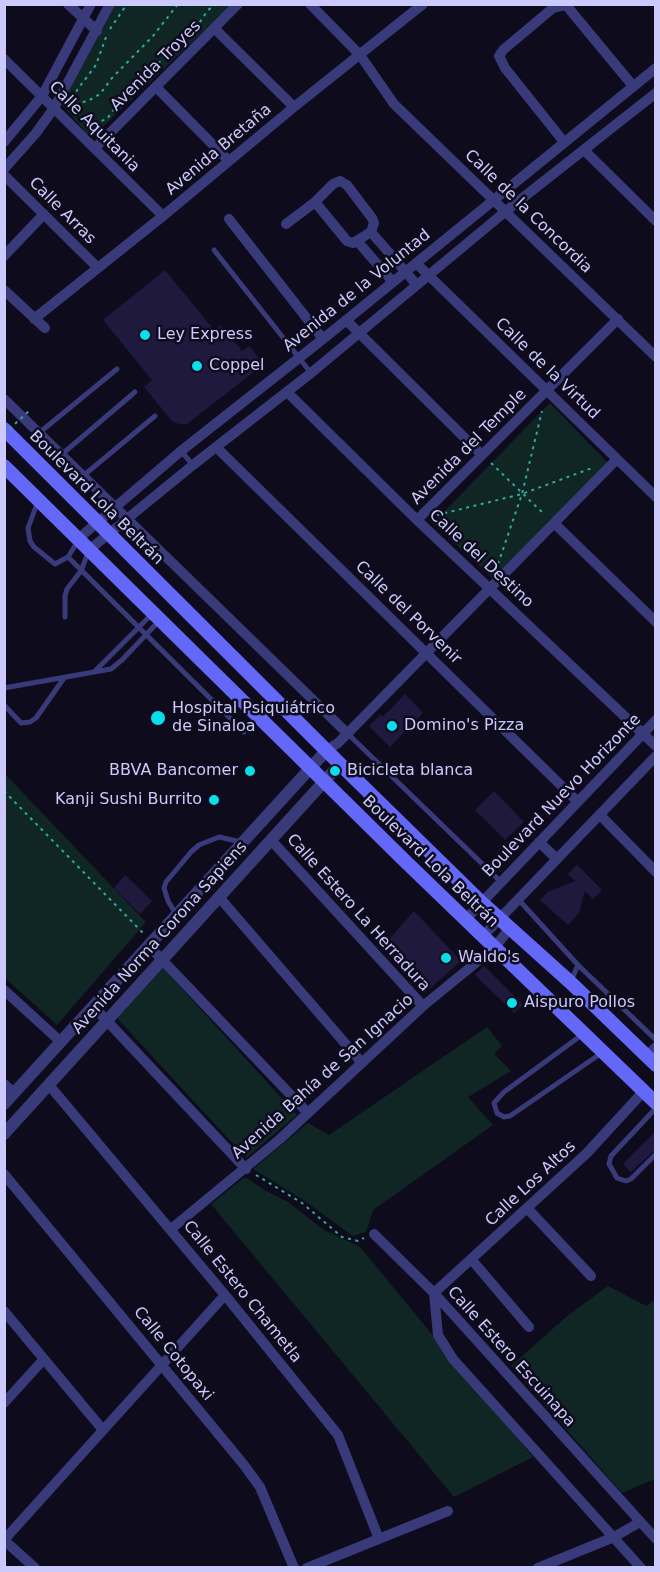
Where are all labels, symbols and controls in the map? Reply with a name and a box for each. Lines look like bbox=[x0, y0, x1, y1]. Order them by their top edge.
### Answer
street label: Avenida Troyes bbox=[107, 17, 205, 115]
street label: Calle Aquitania bbox=[45, 78, 143, 176]
street label: Avenida Bretaña bbox=[162, 100, 276, 200]
street label: Calle de la Concordia bbox=[460, 146, 596, 278]
street label: Calle Arras bbox=[25, 174, 99, 248]
street label: Avenida de la Voluntad bbox=[280, 226, 434, 356]
street label: Calle de la Virtud bbox=[491, 314, 603, 424]
place label: Ley Express bbox=[157, 325, 253, 345]
marker: Ley Express bbox=[138, 328, 152, 342]
place label: Coppel bbox=[209, 356, 265, 376]
marker: Coppel bbox=[190, 359, 204, 373]
street label: Avenida del Temple bbox=[407, 385, 531, 509]
street label: Boulevard Lola Beltrán bbox=[25, 427, 167, 569]
street label: Calle del Destino bbox=[425, 506, 537, 612]
street label: Calle del Porvenir bbox=[351, 557, 465, 669]
place label: Hospital Psiquiátrico de Sinaloa bbox=[172, 699, 335, 737]
marker: Hospital Psiquiátrico de Sinaloa bbox=[149, 709, 167, 727]
street label: Boulevard Nuevo Horizonte bbox=[479, 710, 645, 882]
place label: Domino's Pizza bbox=[404, 716, 524, 736]
marker: Domino's Pizza bbox=[385, 719, 399, 733]
place label: BBVA Bancomer bbox=[109, 761, 238, 781]
place label: Bicicleta blanca bbox=[347, 761, 473, 781]
marker: BBVA Bancomer bbox=[243, 764, 257, 778]
marker: Bicicleta blanca bbox=[328, 764, 342, 778]
place label: Kanji Sushi Burrito bbox=[55, 790, 202, 810]
street label: Boulevard Lola Beltrán bbox=[358, 792, 502, 932]
marker: Kanji Sushi Burrito bbox=[207, 793, 221, 807]
street label: Calle Estero La Herradura bbox=[282, 830, 434, 996]
street label: Avenida Norma Corona Sapiens bbox=[68, 838, 252, 1038]
place label: Waldo's bbox=[458, 948, 520, 968]
marker: Waldo's bbox=[439, 951, 453, 965]
street label: Avenida Bahía de San Ignacio bbox=[228, 990, 418, 1164]
place label: Aispuro Pollos bbox=[524, 993, 635, 1013]
marker: Aispuro Pollos bbox=[505, 996, 519, 1010]
street label: Calle Los Altos bbox=[482, 1137, 580, 1231]
street label: Calle Estero Chametla bbox=[179, 1217, 305, 1367]
street label: Calle Estero Escuinapa bbox=[443, 1283, 579, 1431]
street label: Calle Cotopaxi bbox=[129, 1303, 217, 1405]

